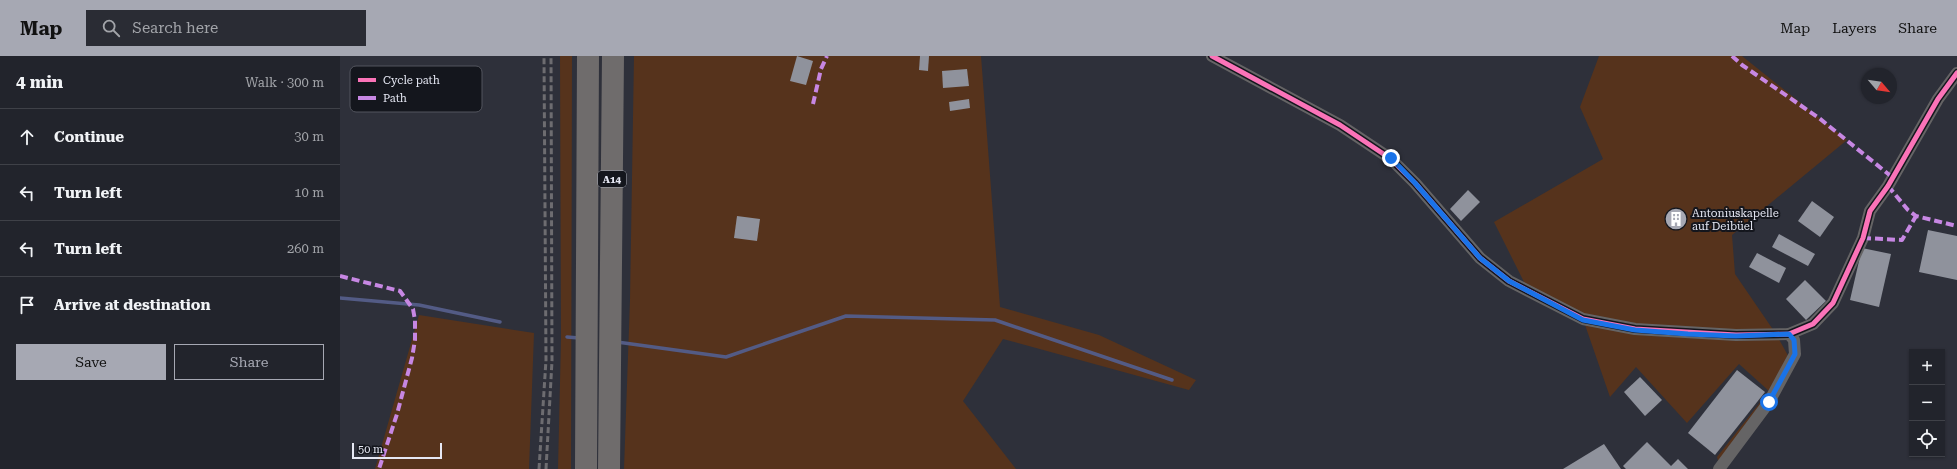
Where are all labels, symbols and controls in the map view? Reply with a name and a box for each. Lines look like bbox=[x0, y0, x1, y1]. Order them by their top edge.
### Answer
search box bbox=[86, 10, 366, 46]
text: Map bbox=[20, 17, 62, 40]
icon: search bbox=[100, 17, 122, 39]
text: Search here bbox=[132, 19, 218, 37]
text: Map bbox=[1780, 20, 1810, 36]
text: Layers bbox=[1832, 20, 1876, 36]
text: Share bbox=[1898, 20, 1937, 36]
legend bbox=[350, 66, 482, 112]
north arrow bbox=[1861, 68, 1897, 104]
text: 4 min bbox=[16, 72, 63, 92]
text: Cycle path bbox=[383, 74, 440, 87]
text: Walk · 300 m bbox=[245, 75, 324, 90]
text: Path bbox=[383, 92, 407, 105]
icon: ahead bbox=[16, 126, 38, 148]
text: Continue bbox=[54, 128, 124, 146]
text: 30 m bbox=[294, 129, 324, 144]
route end bbox=[1382, 149, 1400, 167]
road number: A14 bbox=[598, 171, 626, 187]
icon: left bbox=[16, 182, 38, 204]
text: Turn left bbox=[54, 184, 122, 202]
text: 10 m bbox=[294, 185, 324, 200]
building icon: Antoniuskapelle auf Deibüel bbox=[1663, 206, 1689, 232]
place label: Antoniuskapelle auf Deibüel bbox=[1692, 207, 1779, 233]
icon: left bbox=[16, 238, 38, 260]
text: Turn left bbox=[54, 240, 122, 258]
text: 260 m bbox=[287, 241, 324, 256]
icon: arrive bbox=[16, 294, 38, 316]
text: Arrive at destination bbox=[54, 296, 210, 314]
button: Save bbox=[16, 344, 166, 380]
button: Share bbox=[174, 344, 324, 380]
map controls bbox=[1909, 349, 1945, 457]
button: + bbox=[1909, 349, 1945, 385]
button: − bbox=[1909, 385, 1945, 421]
route start bbox=[1760, 393, 1778, 411]
button: locate bbox=[1909, 421, 1945, 457]
scale bar bbox=[352, 441, 442, 460]
text: 50 m bbox=[358, 443, 383, 456]

